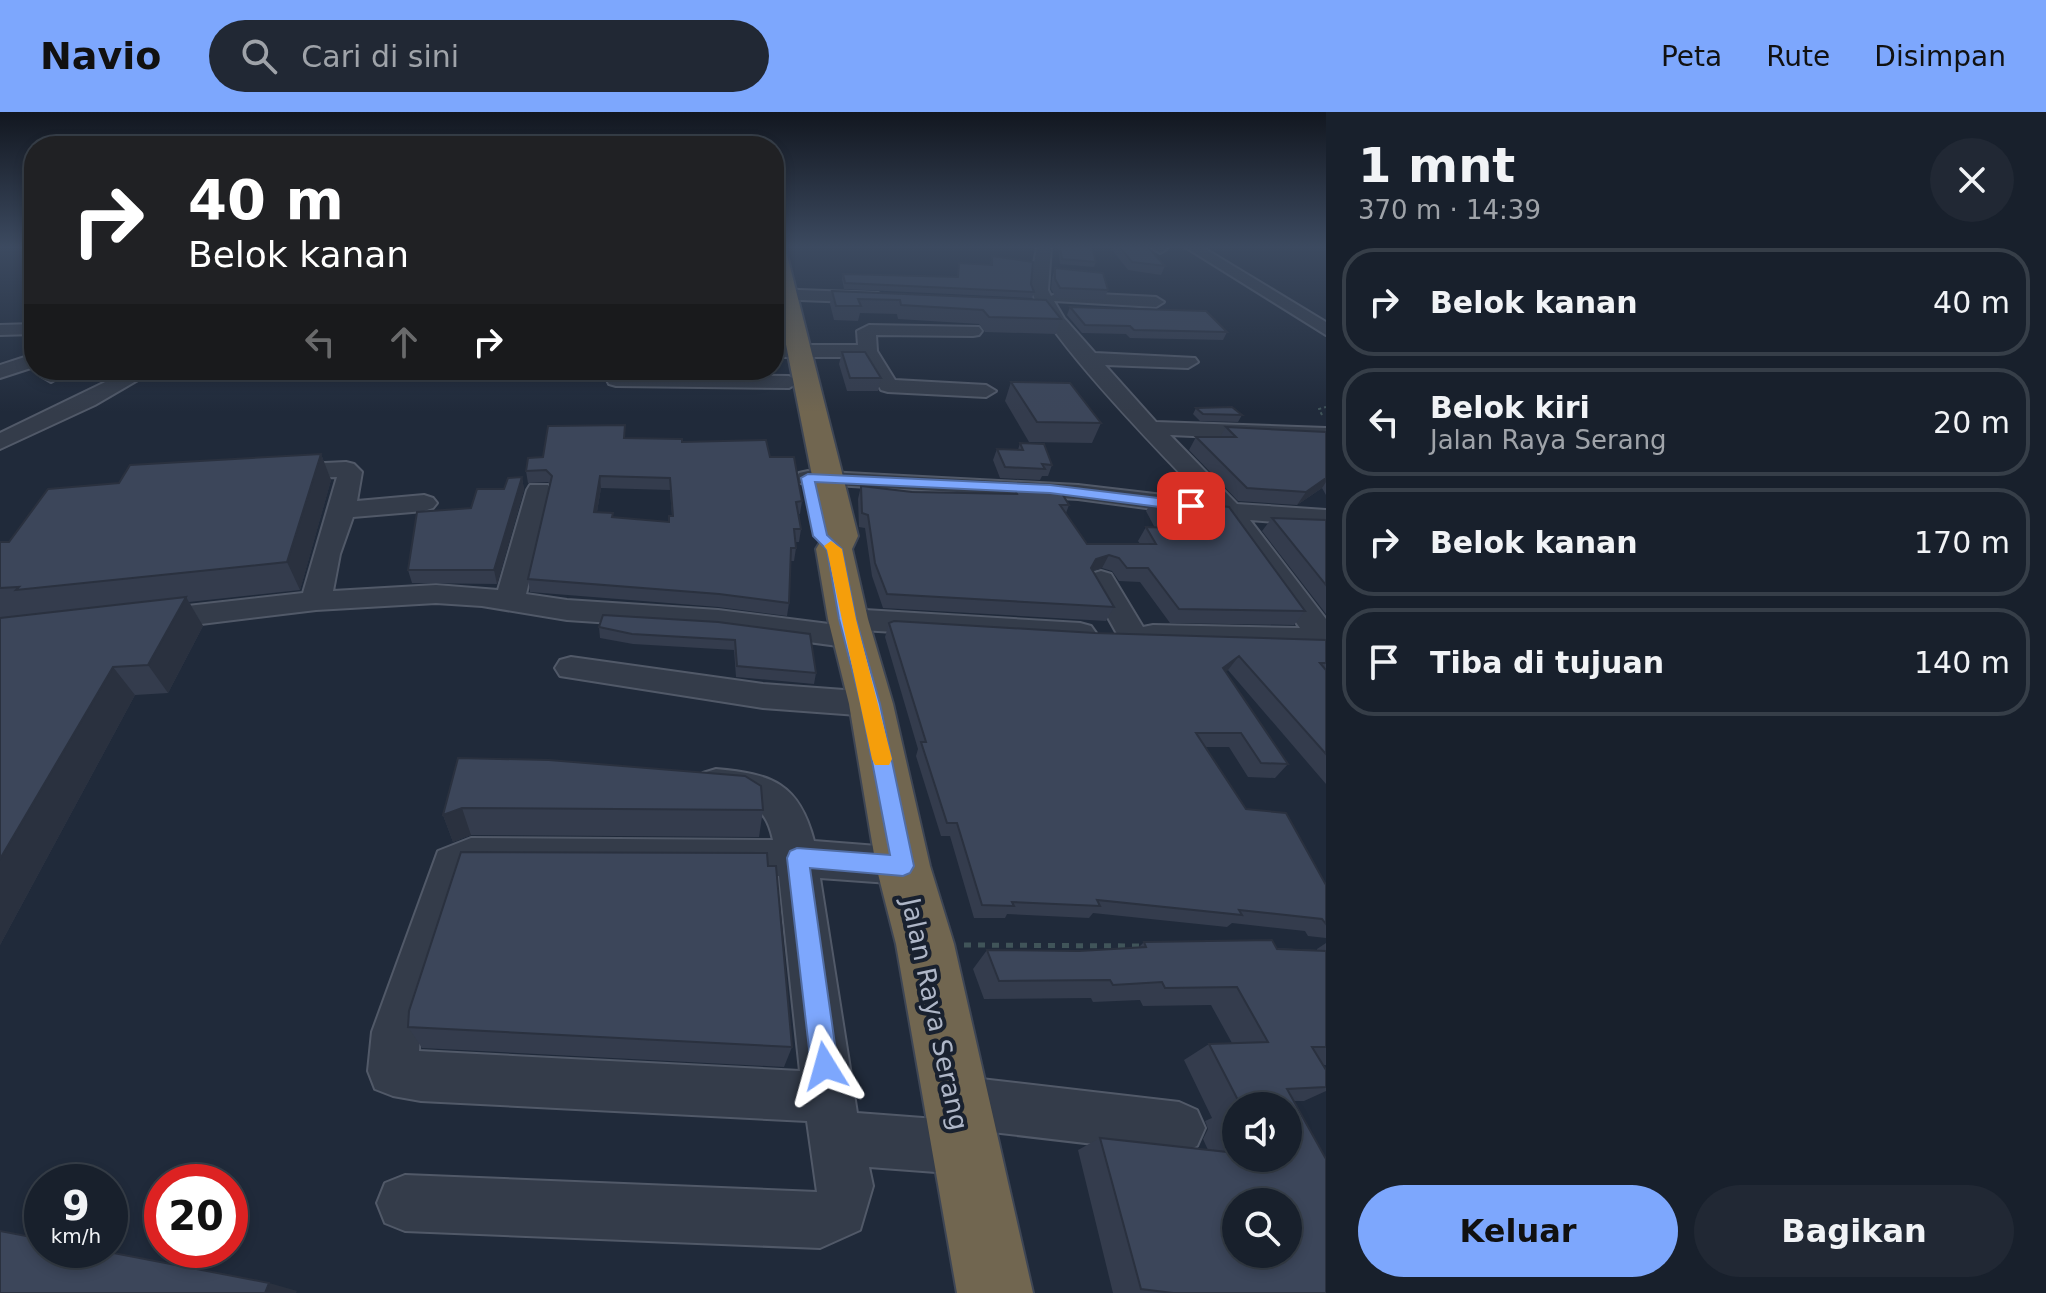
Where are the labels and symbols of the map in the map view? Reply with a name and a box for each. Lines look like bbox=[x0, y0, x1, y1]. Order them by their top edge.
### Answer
pin bbox=[1157, 472, 1225, 540]
street label: Jalan Raya Serang bbox=[895, 893, 974, 1133]
position arrow bbox=[783, 1024, 867, 1108]
speed limit sign: 20 bbox=[144, 1164, 248, 1268]

